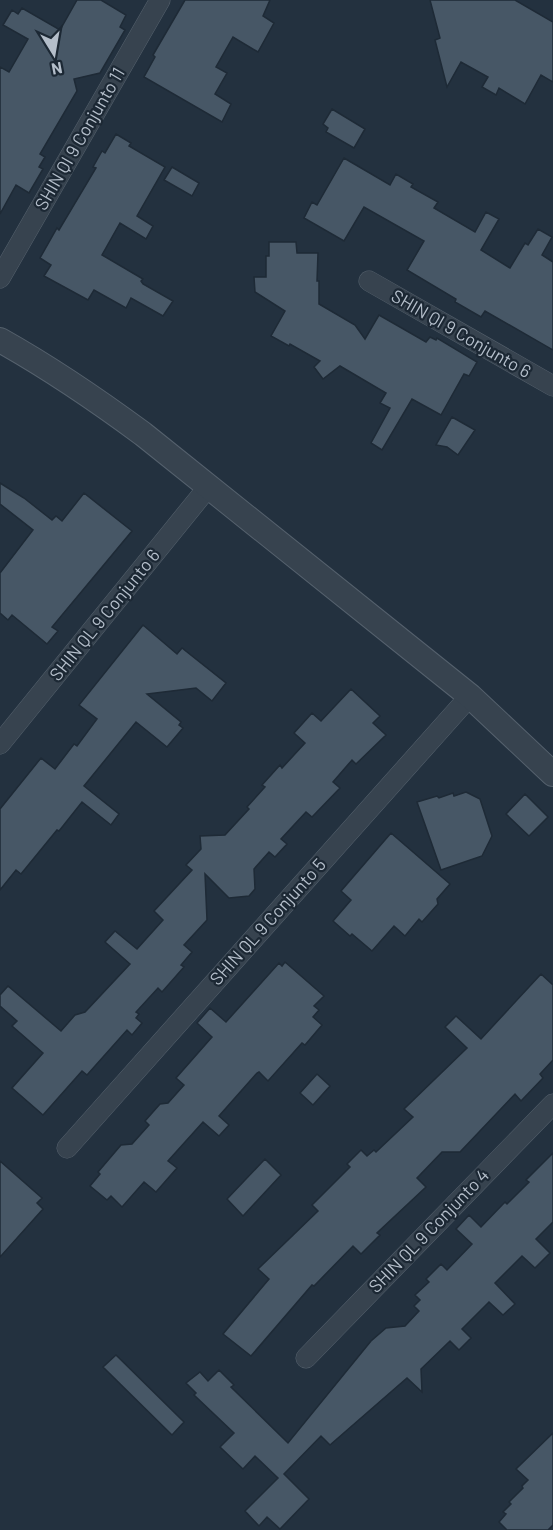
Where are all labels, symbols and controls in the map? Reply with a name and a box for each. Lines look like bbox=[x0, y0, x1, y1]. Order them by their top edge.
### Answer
north arrow bbox=[24, 24, 84, 84]
street label: SHIN QI 9 Conjunto 11 bbox=[30, 64, 130, 214]
street label: SHIN QI 9 Conjunto 6 bbox=[388, 284, 535, 382]
street label: SHIN QL 9 Conjunto 6 bbox=[44, 544, 164, 685]
street label: SHIN QL 9 Conjunto 5 bbox=[205, 853, 330, 989]
street label: SHIN QL 9 Conjunto 4 bbox=[364, 1164, 493, 1297]

